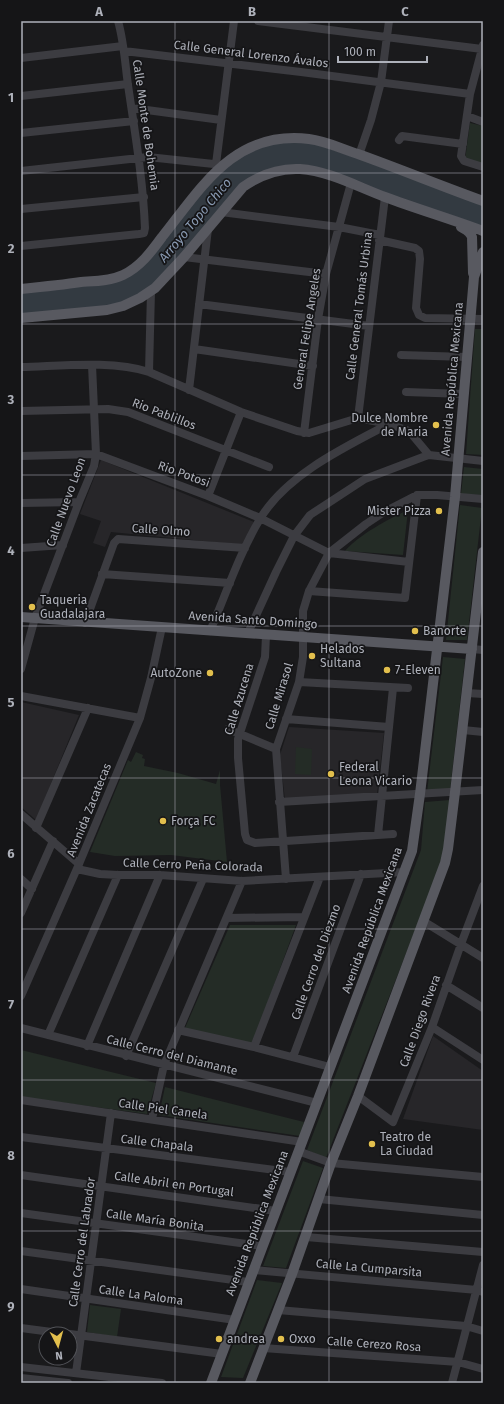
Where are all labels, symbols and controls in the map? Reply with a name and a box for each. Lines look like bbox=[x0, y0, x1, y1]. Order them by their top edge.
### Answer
text: A bbox=[94, 4, 103, 19]
text: B bbox=[248, 4, 256, 19]
text: C bbox=[401, 4, 409, 19]
street label: Calle General Lorenzo Ávalos bbox=[173, 37, 330, 70]
scale bar bbox=[338, 38, 427, 64]
text: 100 m bbox=[344, 45, 376, 59]
street label: Calle Monte de Bohemia bbox=[130, 59, 162, 191]
text: 1 bbox=[8, 90, 14, 105]
water label: Arroyo Topo Chico bbox=[155, 175, 234, 266]
street label: Calle General Tomás Urbina bbox=[343, 231, 375, 381]
text: 2 bbox=[8, 241, 15, 256]
street label: General Felipe Angeles bbox=[290, 267, 324, 391]
street label: Avenida República Mexicana bbox=[438, 302, 466, 456]
text: 3 bbox=[7, 392, 15, 407]
street label: Rio Pablillos bbox=[130, 395, 198, 433]
place label: Dulce Nombre de Maria bbox=[351, 411, 428, 439]
marker: Dulce Nombre de Maria bbox=[431, 420, 441, 430]
street label: Calle Nuevo Leon bbox=[43, 456, 89, 548]
street label: Rio Potosi bbox=[156, 458, 212, 490]
place label: Mister Pizza bbox=[367, 504, 431, 518]
marker: Mister Pizza bbox=[434, 506, 444, 516]
street label: Calle Olmo bbox=[131, 521, 191, 539]
text: 4 bbox=[7, 543, 15, 558]
place label: Taqueria Guadalajara bbox=[40, 593, 105, 621]
marker: Taqueria Guadalajara bbox=[27, 602, 37, 612]
street label: Avenida Santo Domingo bbox=[188, 608, 318, 632]
place label: Banorte bbox=[423, 624, 466, 638]
marker: Banorte bbox=[410, 626, 420, 636]
place label: Helados Sultana bbox=[320, 642, 365, 670]
marker: Helados Sultana bbox=[307, 651, 317, 661]
street label: Calle Mirasol bbox=[262, 660, 296, 731]
street label: Calle Azucena bbox=[221, 661, 257, 737]
place label: 7-Eleven bbox=[395, 663, 441, 677]
marker: 7-Eleven bbox=[382, 665, 392, 675]
place label: AutoZone bbox=[150, 666, 202, 680]
marker: AutoZone bbox=[205, 668, 215, 678]
text: 5 bbox=[8, 695, 15, 710]
place label: Federal Leona Vicario bbox=[339, 760, 412, 788]
street label: Avenida Zacatecas bbox=[64, 761, 114, 859]
marker: Federal Leona Vicario bbox=[326, 769, 336, 779]
place label: Força FC bbox=[171, 814, 216, 828]
marker: Força FC bbox=[158, 816, 168, 826]
street label: Avenida República Mexicana bbox=[339, 845, 405, 995]
text: 6 bbox=[7, 846, 15, 861]
street label: Calle Cerro Peña Colorada bbox=[123, 856, 263, 874]
street label: Calle Cerro del Diezmo bbox=[289, 902, 343, 1022]
street label: Calle Diego Rivera bbox=[397, 973, 443, 1069]
text: 7 bbox=[8, 997, 14, 1012]
street label: Calle Cerro del Diamante bbox=[105, 1032, 239, 1078]
street label: Calle Piel Canela bbox=[117, 1096, 209, 1122]
place label: Teatro de La Ciudad bbox=[380, 1130, 434, 1158]
street label: Calle Chapala bbox=[120, 1132, 194, 1154]
marker: Teatro de La Ciudad bbox=[367, 1139, 377, 1149]
text: 8 bbox=[7, 1148, 15, 1163]
street label: Avenida República Mexicana bbox=[223, 1148, 291, 1298]
street label: Calle Abril en Portugal bbox=[113, 1169, 235, 1199]
street label: Calle Cerro del Labrador bbox=[66, 1176, 98, 1308]
street label: Calle María Bonita bbox=[105, 1206, 205, 1234]
street label: Calle La Cumparsita bbox=[315, 1256, 423, 1280]
street label: Calle La Paloma bbox=[98, 1282, 184, 1308]
text: 9 bbox=[7, 1299, 15, 1314]
north arrow bbox=[38, 1326, 78, 1366]
place label: andrea bbox=[227, 1332, 265, 1346]
place label: Oxxo bbox=[289, 1332, 316, 1346]
marker: andrea bbox=[214, 1334, 224, 1344]
marker: Oxxo bbox=[276, 1334, 286, 1344]
street label: Calle Cerezo Rosa bbox=[326, 1334, 422, 1354]
text: N bbox=[55, 1349, 63, 1362]

